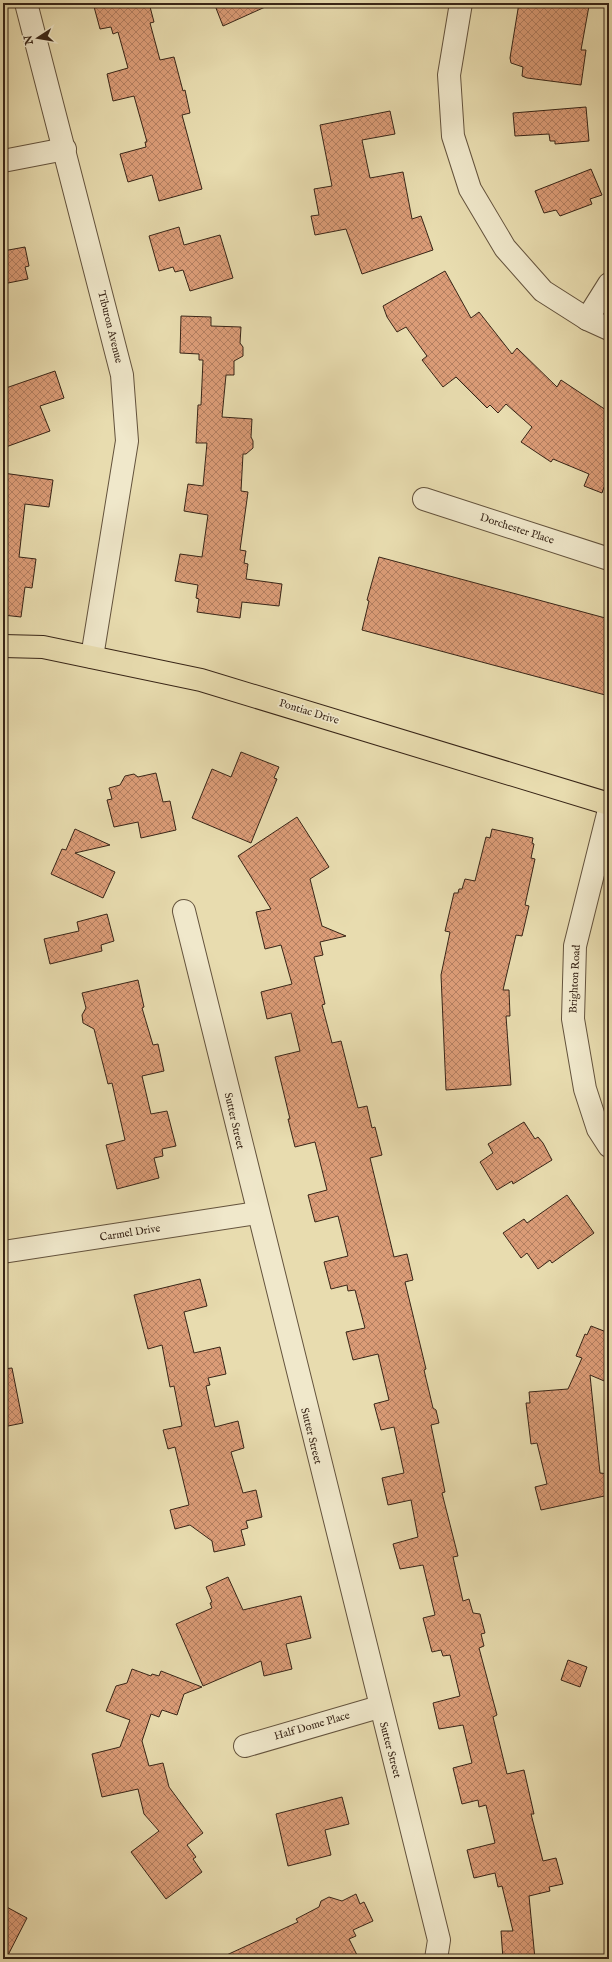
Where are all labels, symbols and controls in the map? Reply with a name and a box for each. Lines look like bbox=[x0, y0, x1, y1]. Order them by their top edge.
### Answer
north arrow bbox=[18, 18, 58, 58]
text: N bbox=[21, 33, 37, 47]
street label: Tiburon Avenue bbox=[94, 289, 126, 365]
street label: Dorchester Place bbox=[478, 510, 556, 548]
street label: Pontiac Drive bbox=[277, 696, 341, 728]
street label: Brighton Road bbox=[566, 944, 584, 1014]
street label: Sutter Street bbox=[221, 1091, 247, 1151]
street label: Carmel Drive bbox=[99, 1221, 161, 1245]
street label: Sutter Street bbox=[297, 1406, 325, 1466]
street label: Half Dome Place bbox=[272, 1708, 352, 1744]
street label: Sutter Street bbox=[376, 1720, 404, 1780]

